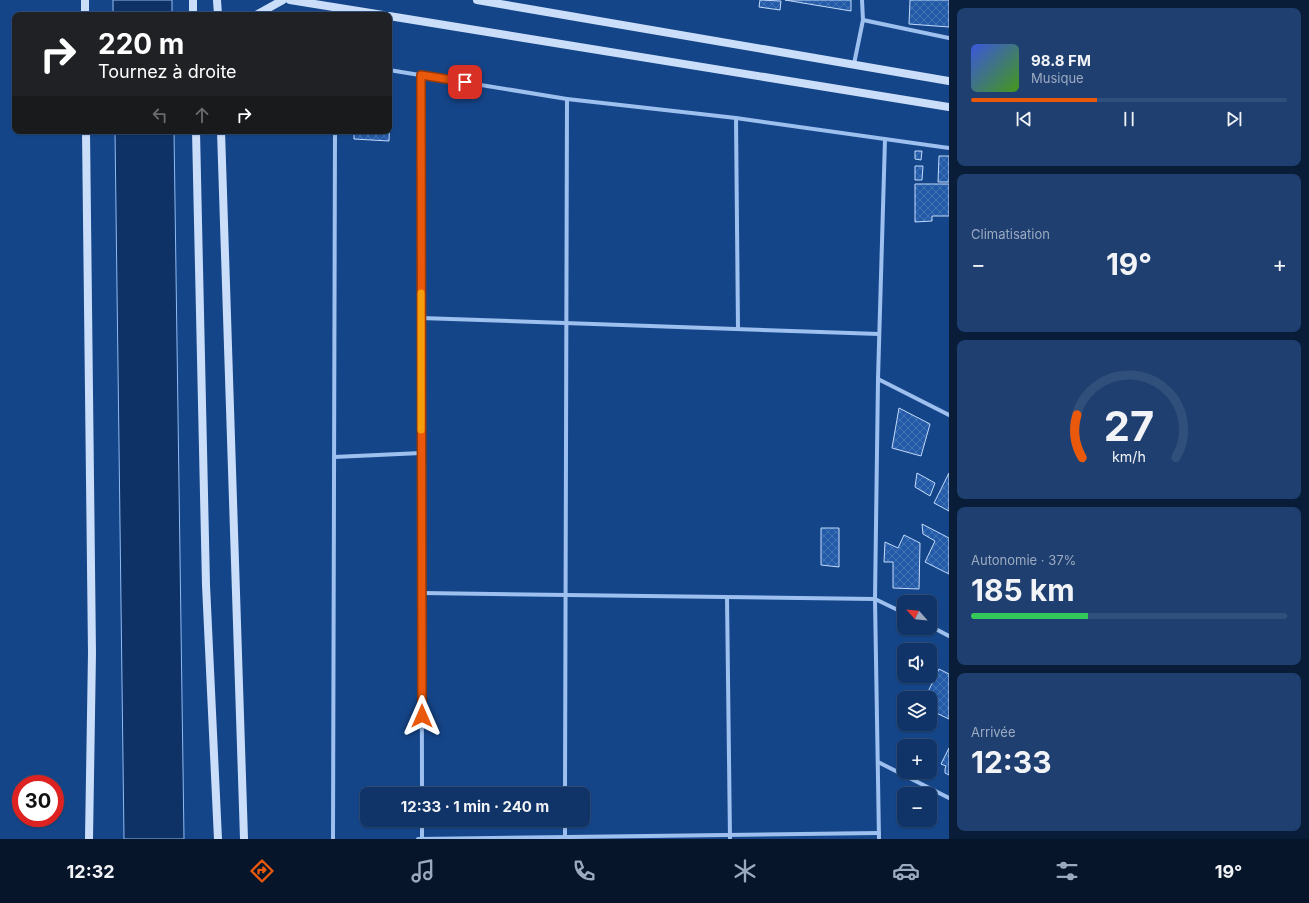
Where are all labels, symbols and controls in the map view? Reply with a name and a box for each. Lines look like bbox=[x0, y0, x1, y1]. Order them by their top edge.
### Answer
text: 220 m bbox=[98, 27, 184, 61]
icon: right bbox=[32, 28, 84, 80]
text: 98.8 FM bbox=[1031, 51, 1091, 70]
text: Tournez à droite bbox=[98, 61, 237, 82]
pin bbox=[448, 65, 482, 99]
text: Musique bbox=[1031, 70, 1084, 86]
icon: arrive bbox=[454, 71, 476, 93]
icon: left bbox=[149, 104, 171, 126]
icon: ahead bbox=[191, 104, 213, 126]
icon: right bbox=[233, 104, 255, 126]
icon: previous bbox=[1013, 108, 1035, 130]
icon: pause bbox=[1118, 108, 1140, 130]
icon: next bbox=[1223, 108, 1245, 130]
text: Climatisation bbox=[971, 226, 1050, 242]
text: 19° bbox=[1106, 246, 1152, 282]
text: − bbox=[971, 251, 986, 277]
text: + bbox=[1272, 251, 1287, 277]
text: 27 bbox=[1104, 400, 1154, 450]
text: km/h bbox=[1112, 447, 1146, 464]
text: Autonomie · 37% bbox=[971, 552, 1076, 568]
text: 185 km bbox=[971, 572, 1075, 608]
north arrow bbox=[897, 595, 937, 635]
map controls bbox=[897, 595, 937, 827]
button: sound bbox=[897, 643, 937, 683]
button: layers bbox=[897, 691, 937, 731]
position arrow bbox=[401, 695, 443, 737]
text: Arrivée bbox=[971, 724, 1016, 740]
button: + bbox=[897, 739, 937, 779]
text: 12:33 bbox=[971, 744, 1052, 780]
speed limit sign: 30 bbox=[12, 775, 64, 827]
button: − bbox=[897, 787, 937, 827]
text: 12:33 · 1 min · 240 m bbox=[401, 797, 549, 816]
icon: directions bbox=[248, 857, 276, 885]
icon: music bbox=[409, 857, 437, 885]
icon: phone bbox=[570, 857, 598, 885]
icon: climate bbox=[731, 857, 759, 885]
icon: car bbox=[892, 857, 920, 885]
icon: filters bbox=[1053, 857, 1081, 885]
text: 12:32 bbox=[67, 861, 115, 882]
text: 19° bbox=[1215, 861, 1242, 882]

